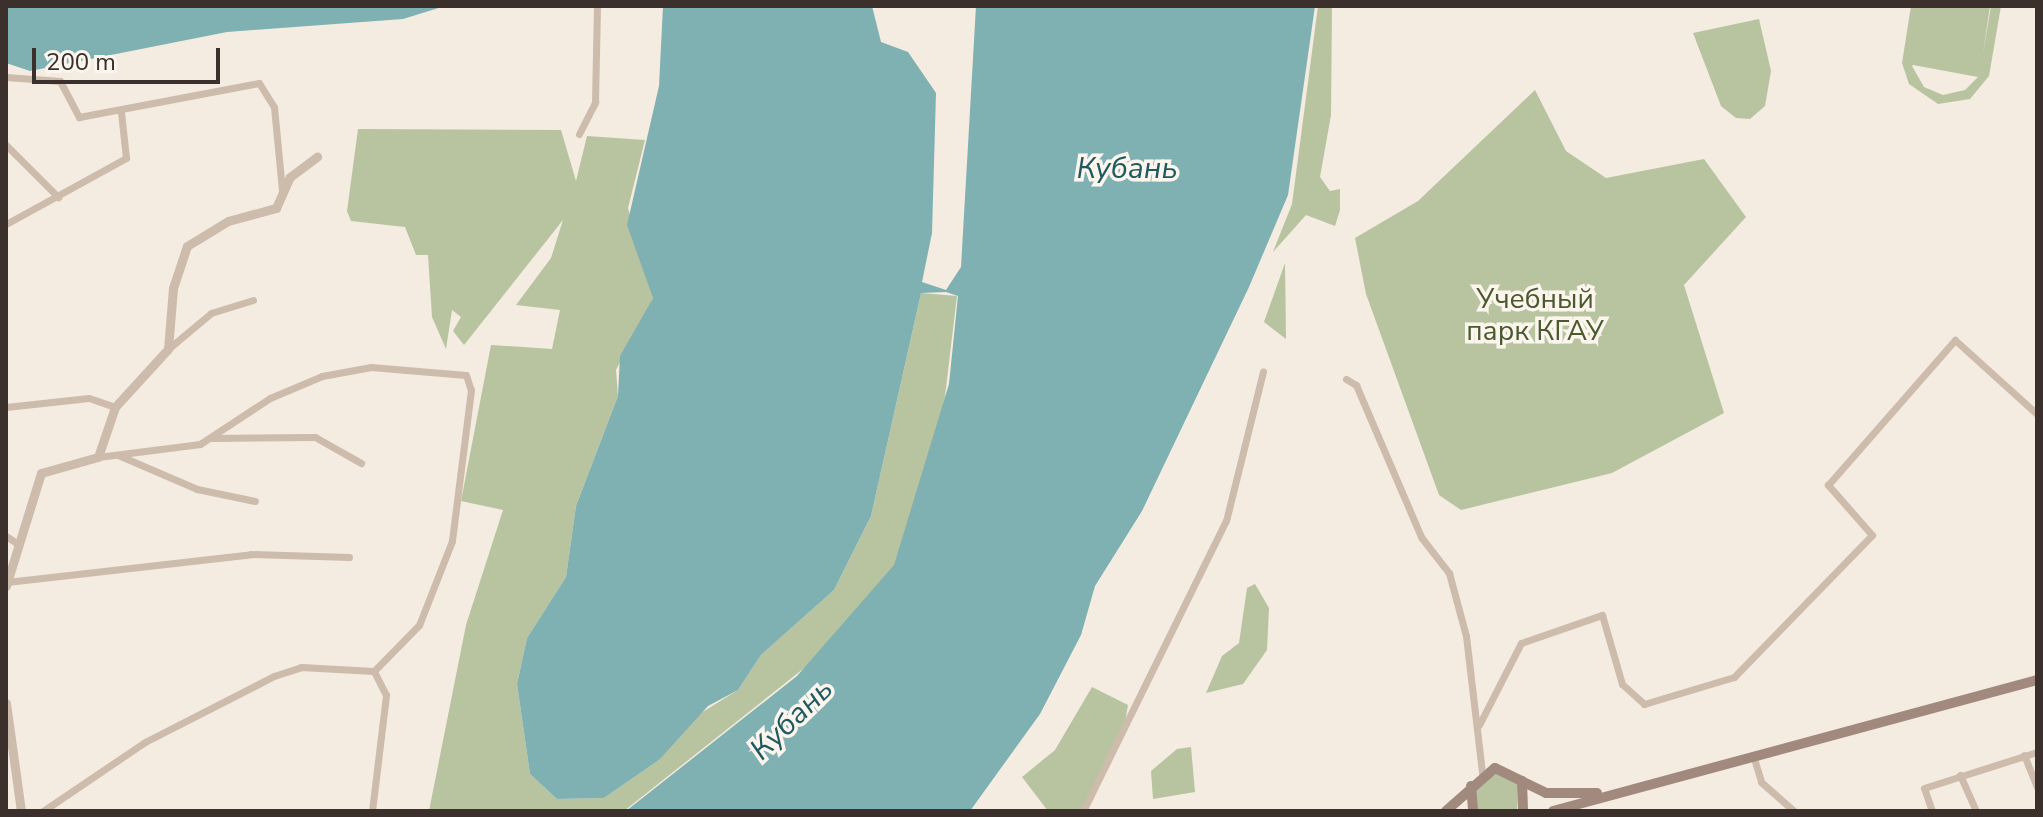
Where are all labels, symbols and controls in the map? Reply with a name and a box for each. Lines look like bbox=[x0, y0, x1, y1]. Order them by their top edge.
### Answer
scale bar bbox=[36, 32, 224, 82]
text: 200 m bbox=[46, 46, 116, 78]
water label: Кубань bbox=[1076, 151, 1178, 187]
park label: Учебный парк КГАУ bbox=[1466, 282, 1604, 348]
water label: Кубань bbox=[743, 672, 841, 768]

